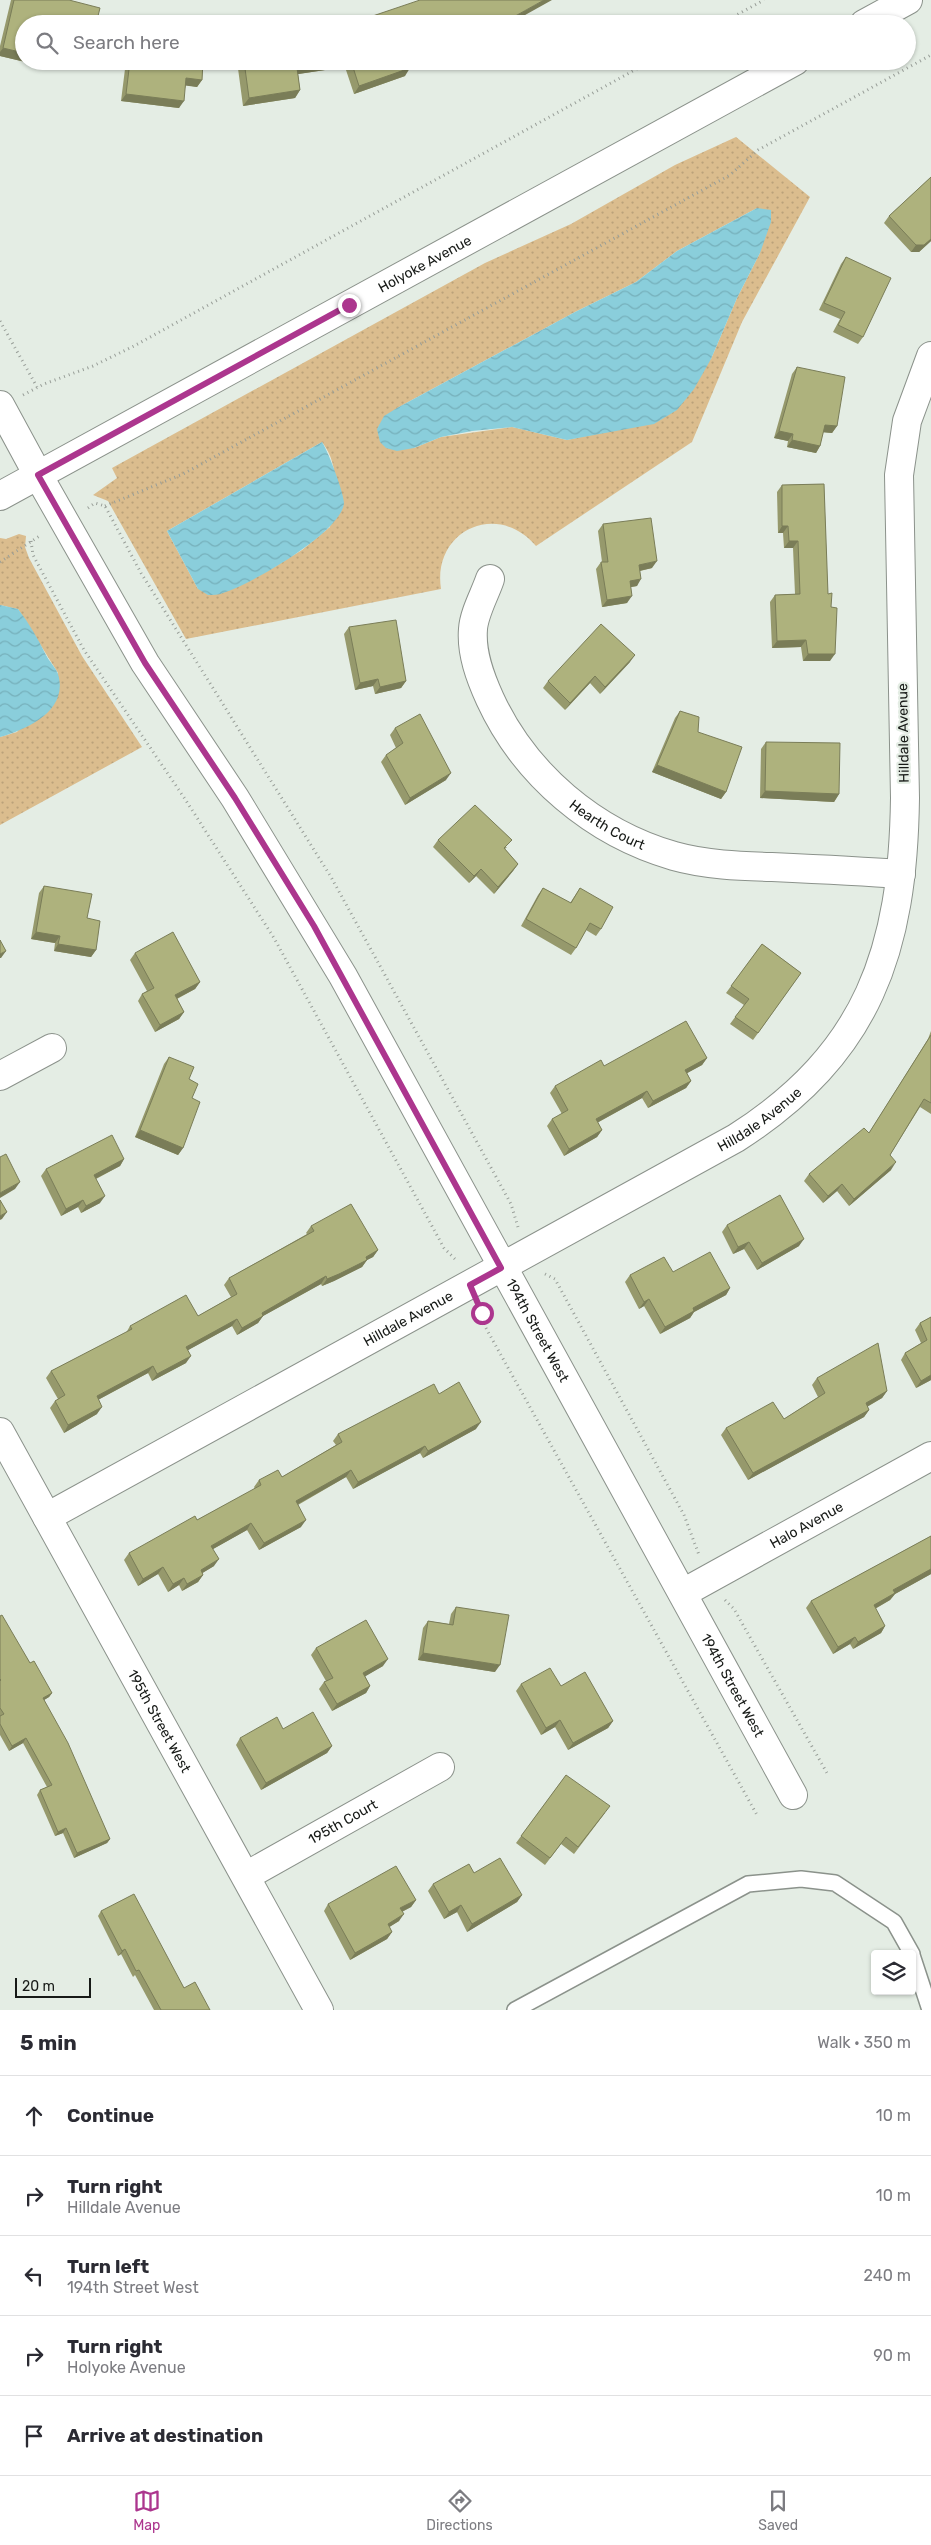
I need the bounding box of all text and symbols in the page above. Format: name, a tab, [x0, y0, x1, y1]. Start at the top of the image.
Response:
search box	[15, 15, 916, 70]
icon: search	[33, 29, 61, 57]
text: Search here	[73, 31, 180, 54]
street label: Holyoke Avenue	[375, 232, 475, 296]
route end	[338, 294, 361, 317]
street label: Hilldale Avenue	[894, 683, 913, 783]
street label: Hearth Court	[566, 796, 648, 854]
street label: Hilldale Avenue	[714, 1084, 805, 1156]
street label: 194th Street West	[502, 1276, 573, 1386]
street label: Hilldale Avenue	[360, 1287, 456, 1350]
route start	[471, 1302, 494, 1325]
street label: Halo Avenue	[767, 1498, 846, 1552]
street label: 194th Street West	[697, 1631, 768, 1741]
street label: 195th Street West	[124, 1667, 195, 1776]
street label: 195th Court	[305, 1796, 381, 1848]
map controls	[871, 1950, 916, 1995]
button: layers	[871, 1950, 916, 1995]
scale bar	[15, 1975, 91, 1998]
text: 20 m	[22, 1978, 55, 1995]
text: 5 min	[20, 2030, 77, 2055]
text: Walk · 350 m	[817, 2033, 911, 2052]
icon: ahead	[20, 2102, 48, 2130]
text: Continue	[67, 2104, 154, 2127]
text: 10 m	[876, 2106, 911, 2125]
text: Turn right	[67, 2175, 162, 2198]
icon: right	[20, 2182, 48, 2210]
text: 10 m	[876, 2186, 911, 2205]
text: Hilldale Avenue	[67, 2198, 181, 2217]
text: Turn left	[67, 2255, 149, 2278]
icon: left	[20, 2262, 48, 2290]
text: 240 m	[864, 2266, 911, 2285]
text: 194th Street West	[67, 2278, 199, 2297]
text: Turn right	[67, 2335, 162, 2358]
icon: right	[20, 2342, 48, 2370]
text: 90 m	[873, 2346, 911, 2365]
text: Holyoke Avenue	[67, 2358, 186, 2377]
icon: arrive	[20, 2422, 48, 2450]
text: Arrive at destination	[67, 2424, 263, 2447]
tab: Map	[133, 2487, 161, 2534]
tab: Directions	[426, 2487, 493, 2534]
tab: Saved	[758, 2487, 798, 2534]

